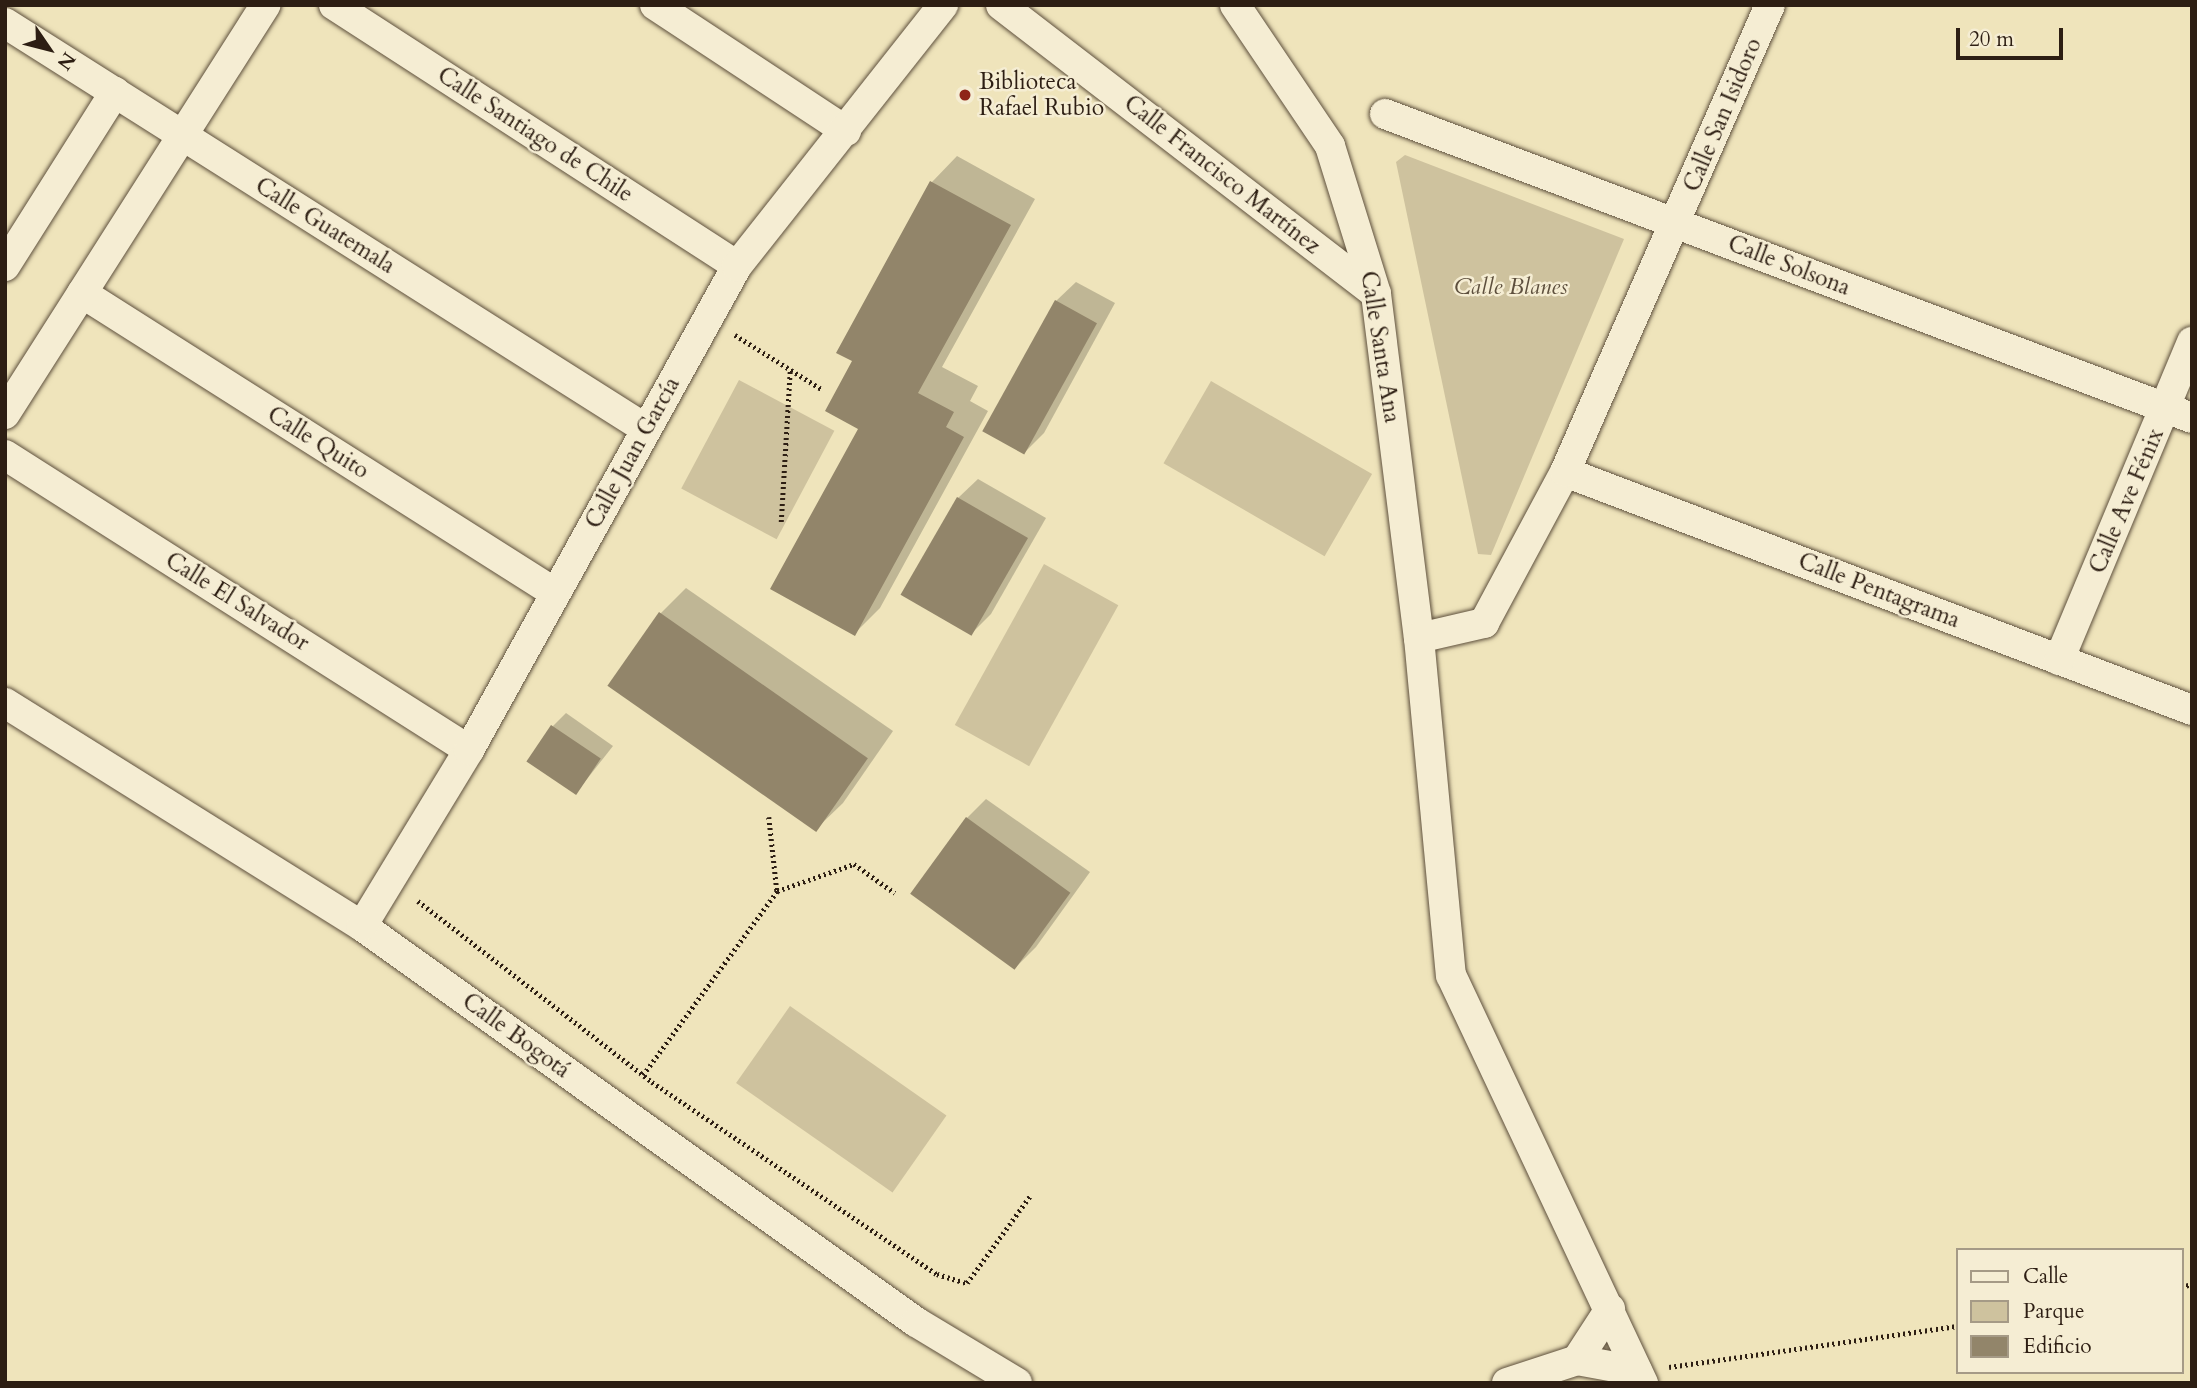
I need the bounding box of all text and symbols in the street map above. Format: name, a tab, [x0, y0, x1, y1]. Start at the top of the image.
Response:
north arrow	[14, 14, 84, 84]
scale bar	[1959, 14, 2066, 58]
text: 20 m	[1969, 25, 2014, 54]
street label: Calle San Isidoro	[1678, 34, 1768, 196]
text: N	[51, 47, 82, 75]
street label: Calle Santiago de Chile	[432, 62, 638, 208]
place label: Biblioteca Rafael Rubio	[979, 68, 1104, 122]
marker: Biblioteca Rafael Rubio	[957, 87, 973, 103]
street label: Calle Francisco Martínez	[1118, 90, 1326, 260]
street label: Calle Guatemala	[250, 172, 400, 280]
street label: Calle Solsona	[1724, 230, 1854, 302]
street label: Calle Santa Ana	[1354, 269, 1406, 425]
park label: Calle Blanes	[1454, 273, 1568, 301]
street label: Calle Juan García	[580, 372, 686, 534]
street label: Calle Quito	[262, 401, 374, 485]
street label: Calle Ave Fénix	[2084, 424, 2170, 578]
street label: Calle El Salvador	[160, 547, 314, 657]
street label: Calle Pentagrama	[1794, 548, 1964, 634]
street label: Calle Bogotá	[457, 988, 575, 1084]
legend	[1955, 1248, 2183, 1374]
text: Calle	[2023, 1262, 2068, 1291]
text: Parque	[2023, 1297, 2084, 1326]
text: Edificio	[2023, 1332, 2092, 1361]

